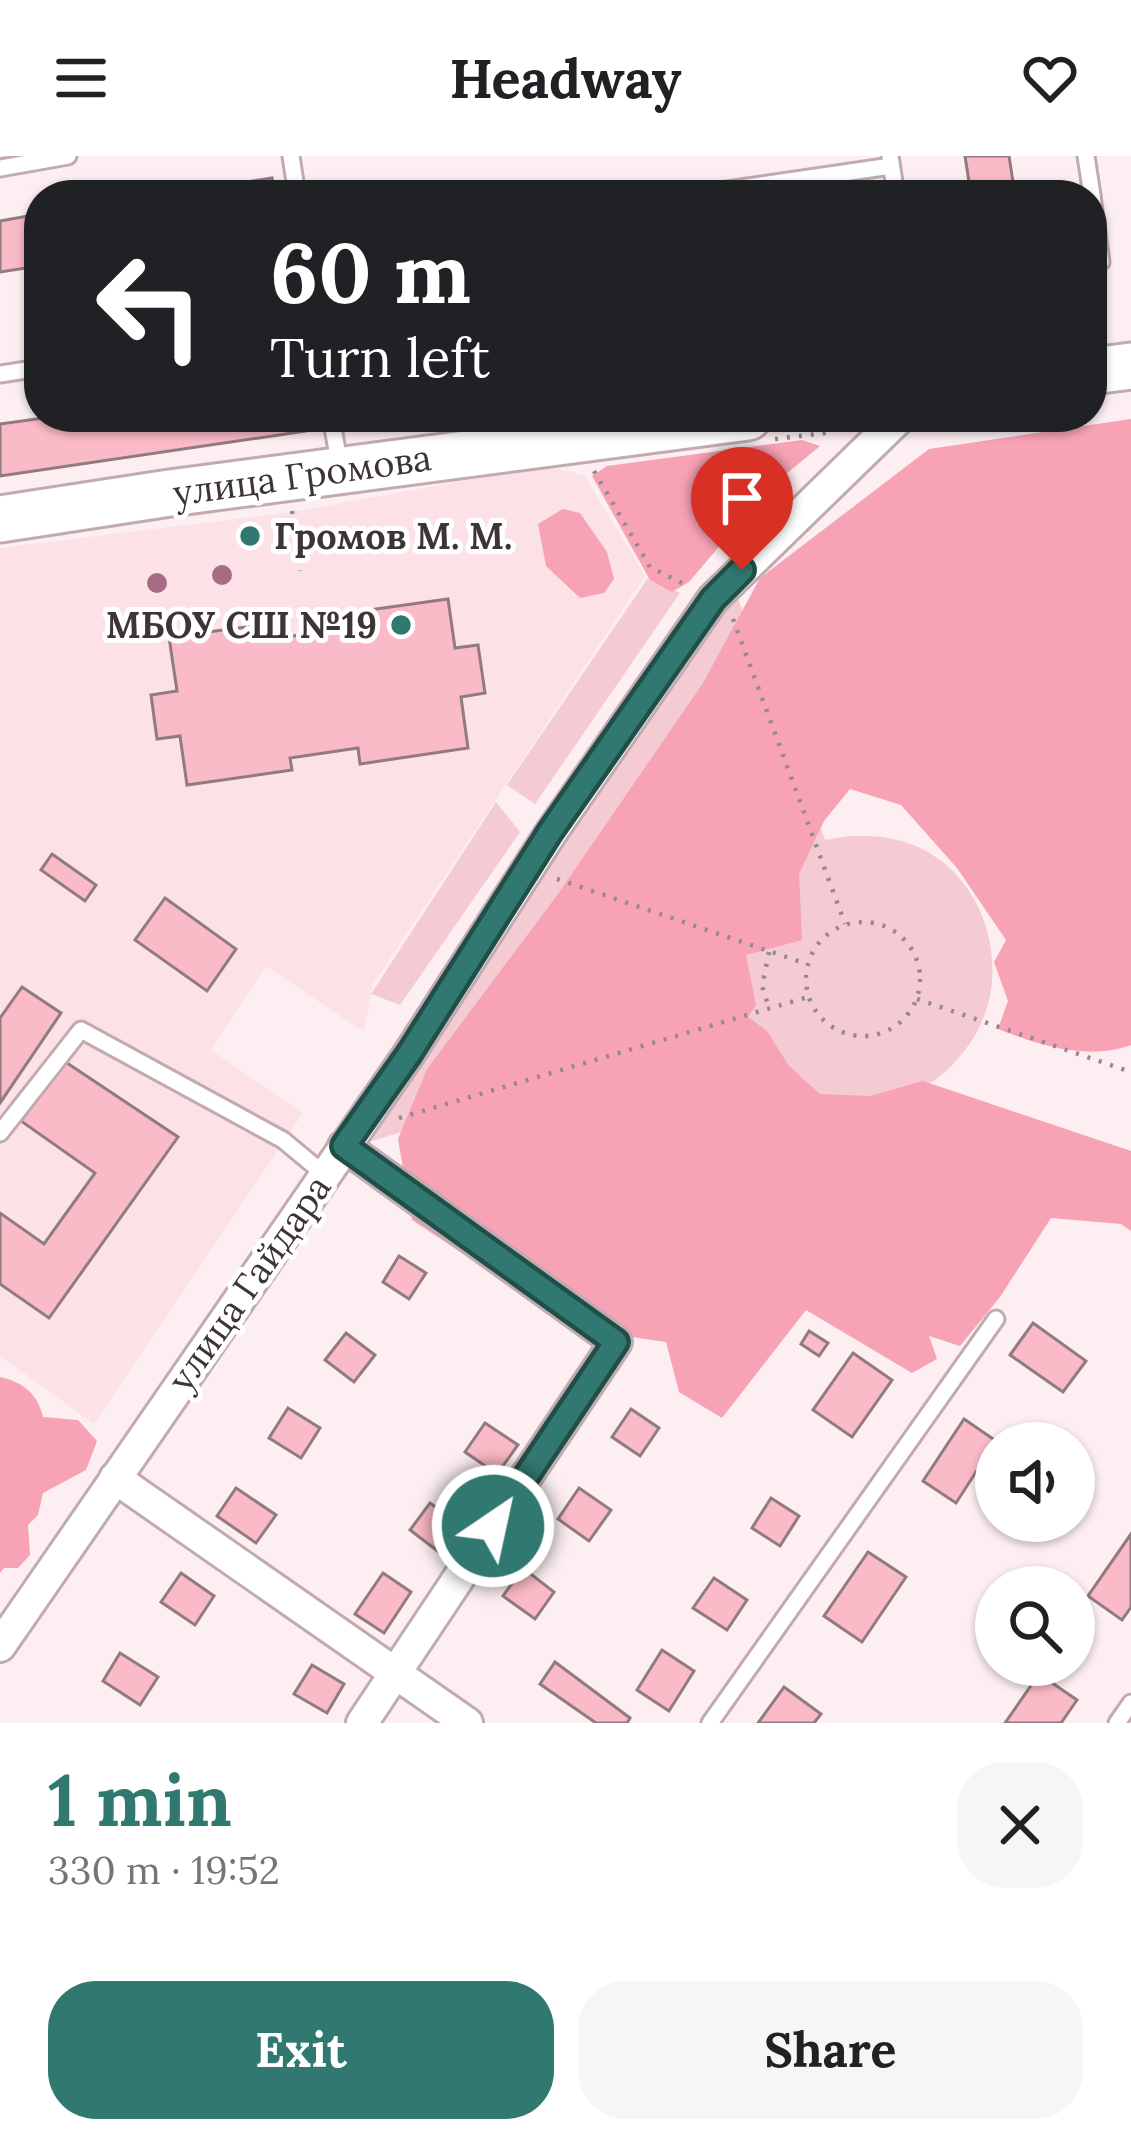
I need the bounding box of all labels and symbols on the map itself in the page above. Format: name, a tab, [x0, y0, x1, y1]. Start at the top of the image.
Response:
street label: улица Громова	[170, 434, 434, 516]
pin	[691, 447, 793, 570]
place label: Громов М. М.	[274, 513, 512, 559]
marker: Громов М. М.	[237, 523, 263, 549]
place label: МБОУ СШ №19	[106, 602, 377, 648]
marker: МБОУ СШ №19	[388, 612, 414, 638]
street label: улица Гайдара	[157, 1166, 341, 1400]
position arrow	[430, 1463, 556, 1589]

